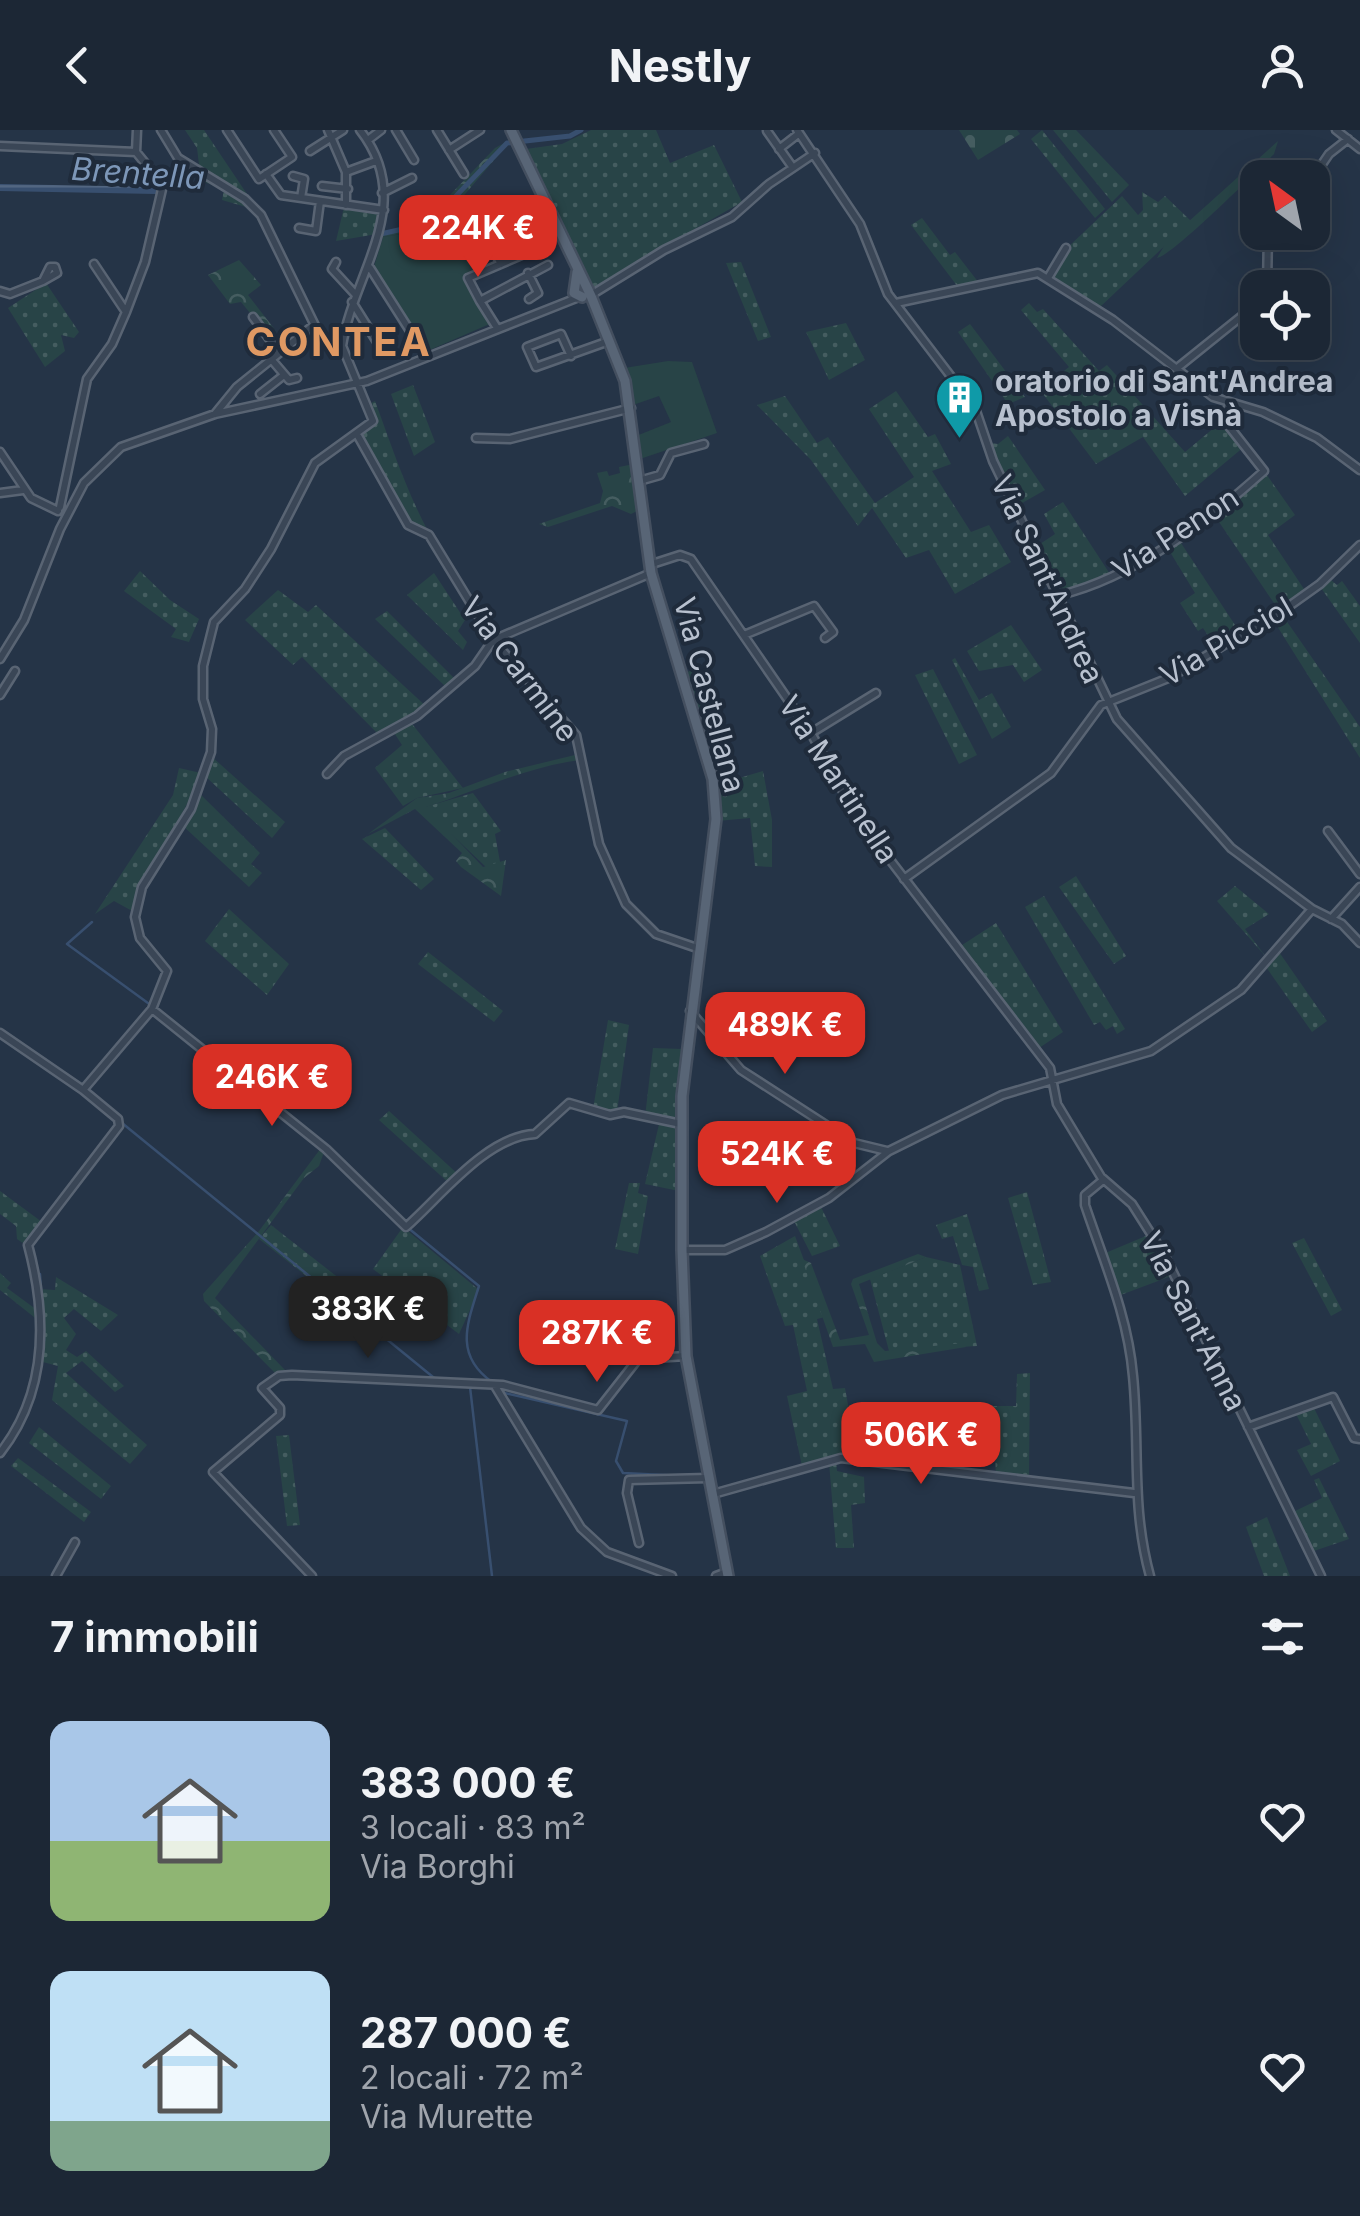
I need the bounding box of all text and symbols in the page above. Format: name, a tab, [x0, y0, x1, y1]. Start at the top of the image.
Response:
icon: back	[50, 38, 105, 93]
text: Nestly	[609, 38, 751, 93]
icon: person	[1255, 38, 1310, 93]
water label: Brentella	[70, 149, 206, 197]
north arrow	[1240, 160, 1330, 250]
map controls	[1240, 160, 1330, 360]
pin: 224K €	[397, 195, 559, 280]
text: 224K €	[421, 208, 535, 247]
button: locate	[1240, 270, 1330, 360]
district label: CONTEA	[246, 317, 432, 366]
place label: oratorio di Sant'Andrea Apostolo a Visnà	[995, 363, 1334, 433]
building icon: oratorio di Sant'Andrea Apostolo a Visnà	[934, 372, 986, 440]
street label: Via Sant'Andrea	[984, 469, 1112, 689]
street label: Via Penon	[1105, 479, 1245, 587]
street label: Via Carmine	[454, 589, 586, 749]
street label: Via Picciol	[1154, 589, 1298, 693]
street label: Via Castellana	[667, 593, 753, 797]
street label: Via Martinella	[771, 688, 907, 870]
pin: 489K €	[704, 992, 866, 1077]
text: 489K €	[727, 1005, 843, 1044]
pin: 246K €	[191, 1044, 353, 1129]
text: 246K €	[215, 1057, 329, 1096]
pin: 524K €	[696, 1121, 858, 1206]
text: 524K €	[720, 1134, 834, 1173]
street label: Via Sant'Anna	[1133, 1225, 1255, 1417]
pin: 383K €	[287, 1276, 449, 1361]
text: 383K €	[311, 1289, 425, 1328]
pin: 287K €	[516, 1300, 678, 1385]
text: 287K €	[541, 1313, 653, 1352]
pin: 506K €	[840, 1402, 1002, 1487]
text: 506K €	[863, 1415, 979, 1454]
icon: filters	[1255, 1609, 1310, 1664]
text: 7 immobili	[50, 1611, 259, 1662]
text: 383 000 €	[360, 1757, 575, 1808]
icon: home	[130, 1761, 250, 1881]
icon: heart	[1255, 1794, 1310, 1849]
text: 3 locali · 83 m²	[360, 1808, 586, 1847]
text: Via Borghi	[360, 1847, 515, 1886]
text: 287 000 €	[360, 2007, 572, 2058]
icon: home	[130, 2011, 250, 2131]
icon: heart	[1255, 2044, 1310, 2099]
text: 2 locali · 72 m²	[360, 2058, 584, 2097]
text: Via Murette	[360, 2097, 533, 2136]

